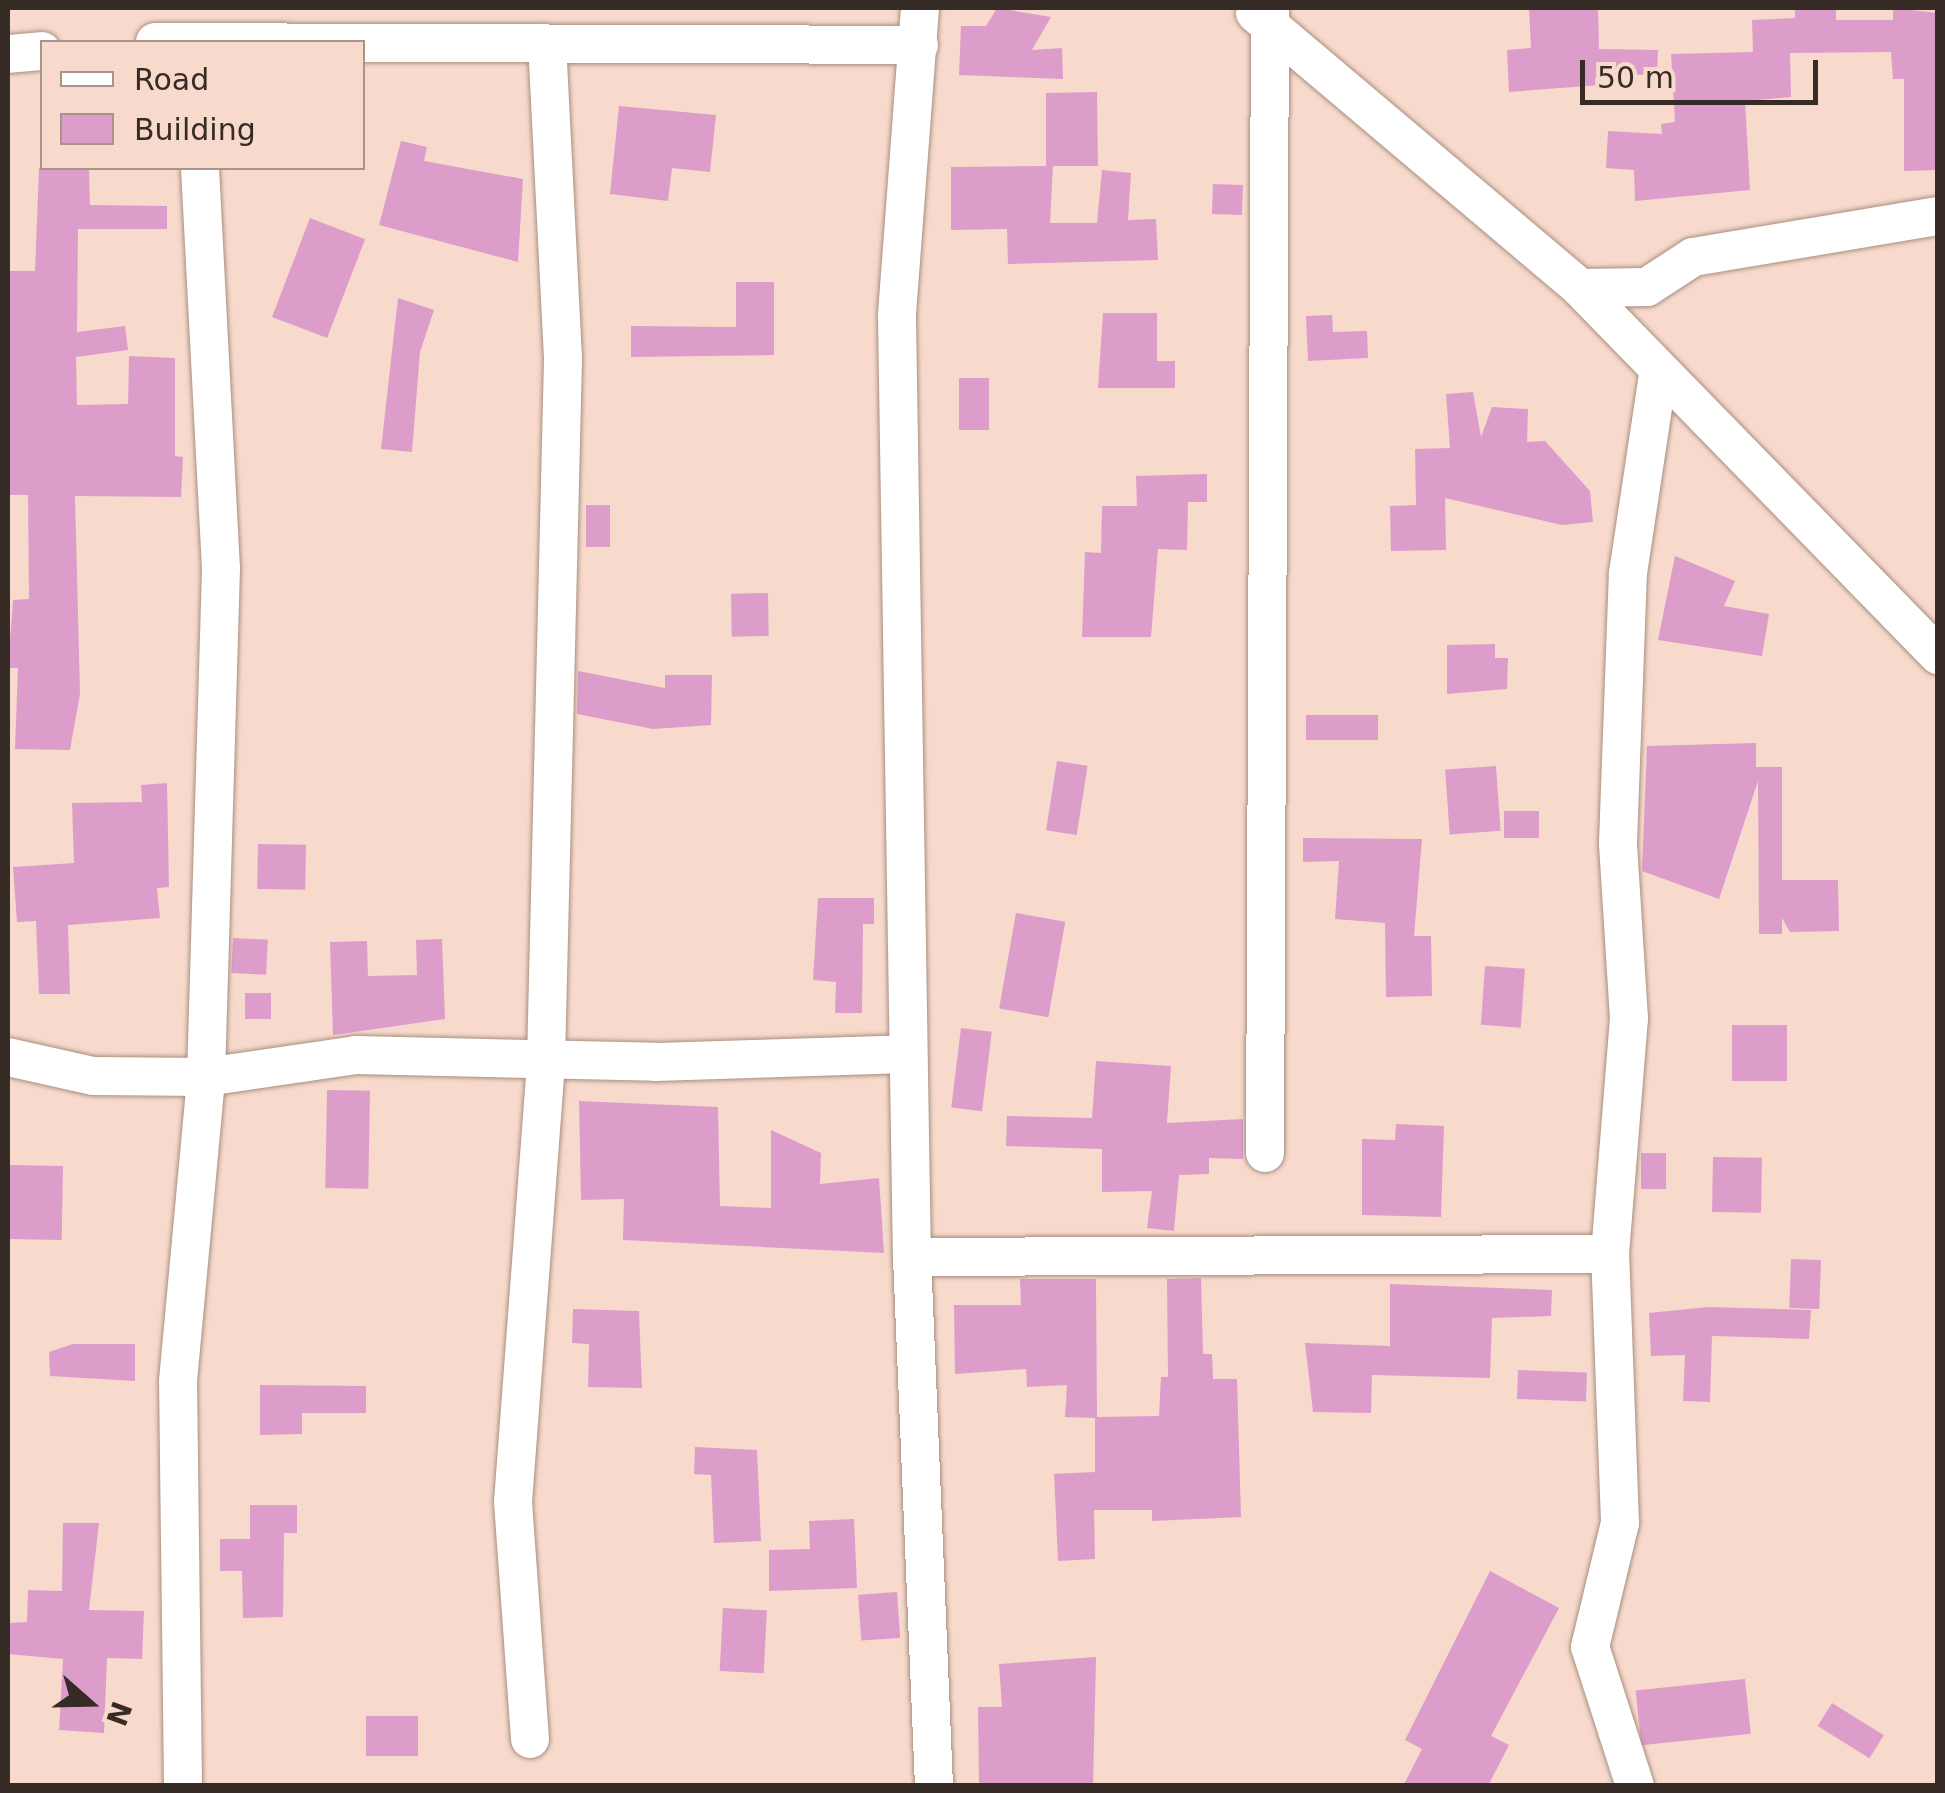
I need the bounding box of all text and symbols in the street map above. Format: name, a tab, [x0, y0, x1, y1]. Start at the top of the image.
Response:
legend	[40, 40, 365, 170]
scale bar	[1585, 40, 1822, 102]
text: 50 m	[1597, 60, 1674, 95]
text: Road	[134, 62, 209, 97]
text: Building	[134, 112, 256, 147]
north arrow	[40, 1653, 140, 1753]
text: N	[99, 1697, 138, 1730]

